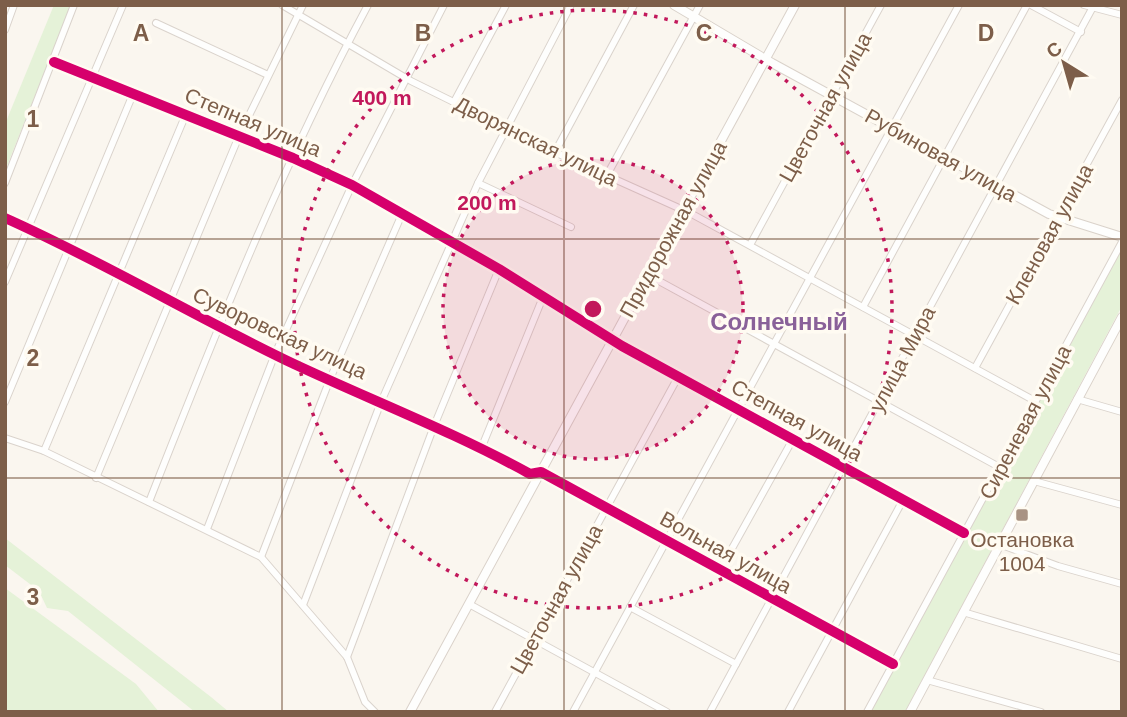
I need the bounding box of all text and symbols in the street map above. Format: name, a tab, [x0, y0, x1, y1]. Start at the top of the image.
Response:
text: A	[133, 20, 149, 46]
text: B	[415, 20, 431, 46]
text: C	[696, 20, 712, 46]
text: D	[978, 20, 994, 46]
street label: Цветочная улица	[774, 28, 876, 186]
north arrow	[1029, 28, 1099, 98]
text: С	[1042, 37, 1066, 62]
street label: Степная улица	[181, 83, 325, 161]
text: 400 m	[352, 86, 412, 109]
street label: Дворянская улица	[451, 92, 621, 190]
street label: Рубиновая улица	[861, 104, 1021, 206]
text: 1	[27, 106, 40, 132]
street label: Придорожная улица	[615, 137, 731, 321]
street label: Кленовая улица	[1001, 159, 1097, 308]
text: 200 m	[457, 191, 517, 214]
street label: Суворовская улица	[189, 283, 371, 384]
centre of rings	[581, 297, 605, 321]
street label: улица Мира	[865, 302, 940, 416]
district label: Солнечный	[710, 308, 848, 335]
street label: Сиреневая улица	[975, 341, 1075, 503]
text: 2	[27, 345, 39, 371]
street label: Степная улица	[728, 375, 867, 466]
street label: Вольная улица	[656, 506, 796, 598]
marker: Остановка 1004	[1014, 507, 1030, 523]
street label: Цветочная улица	[505, 520, 607, 678]
place label: Остановка 1004	[970, 528, 1074, 575]
text: 3	[27, 584, 39, 610]

